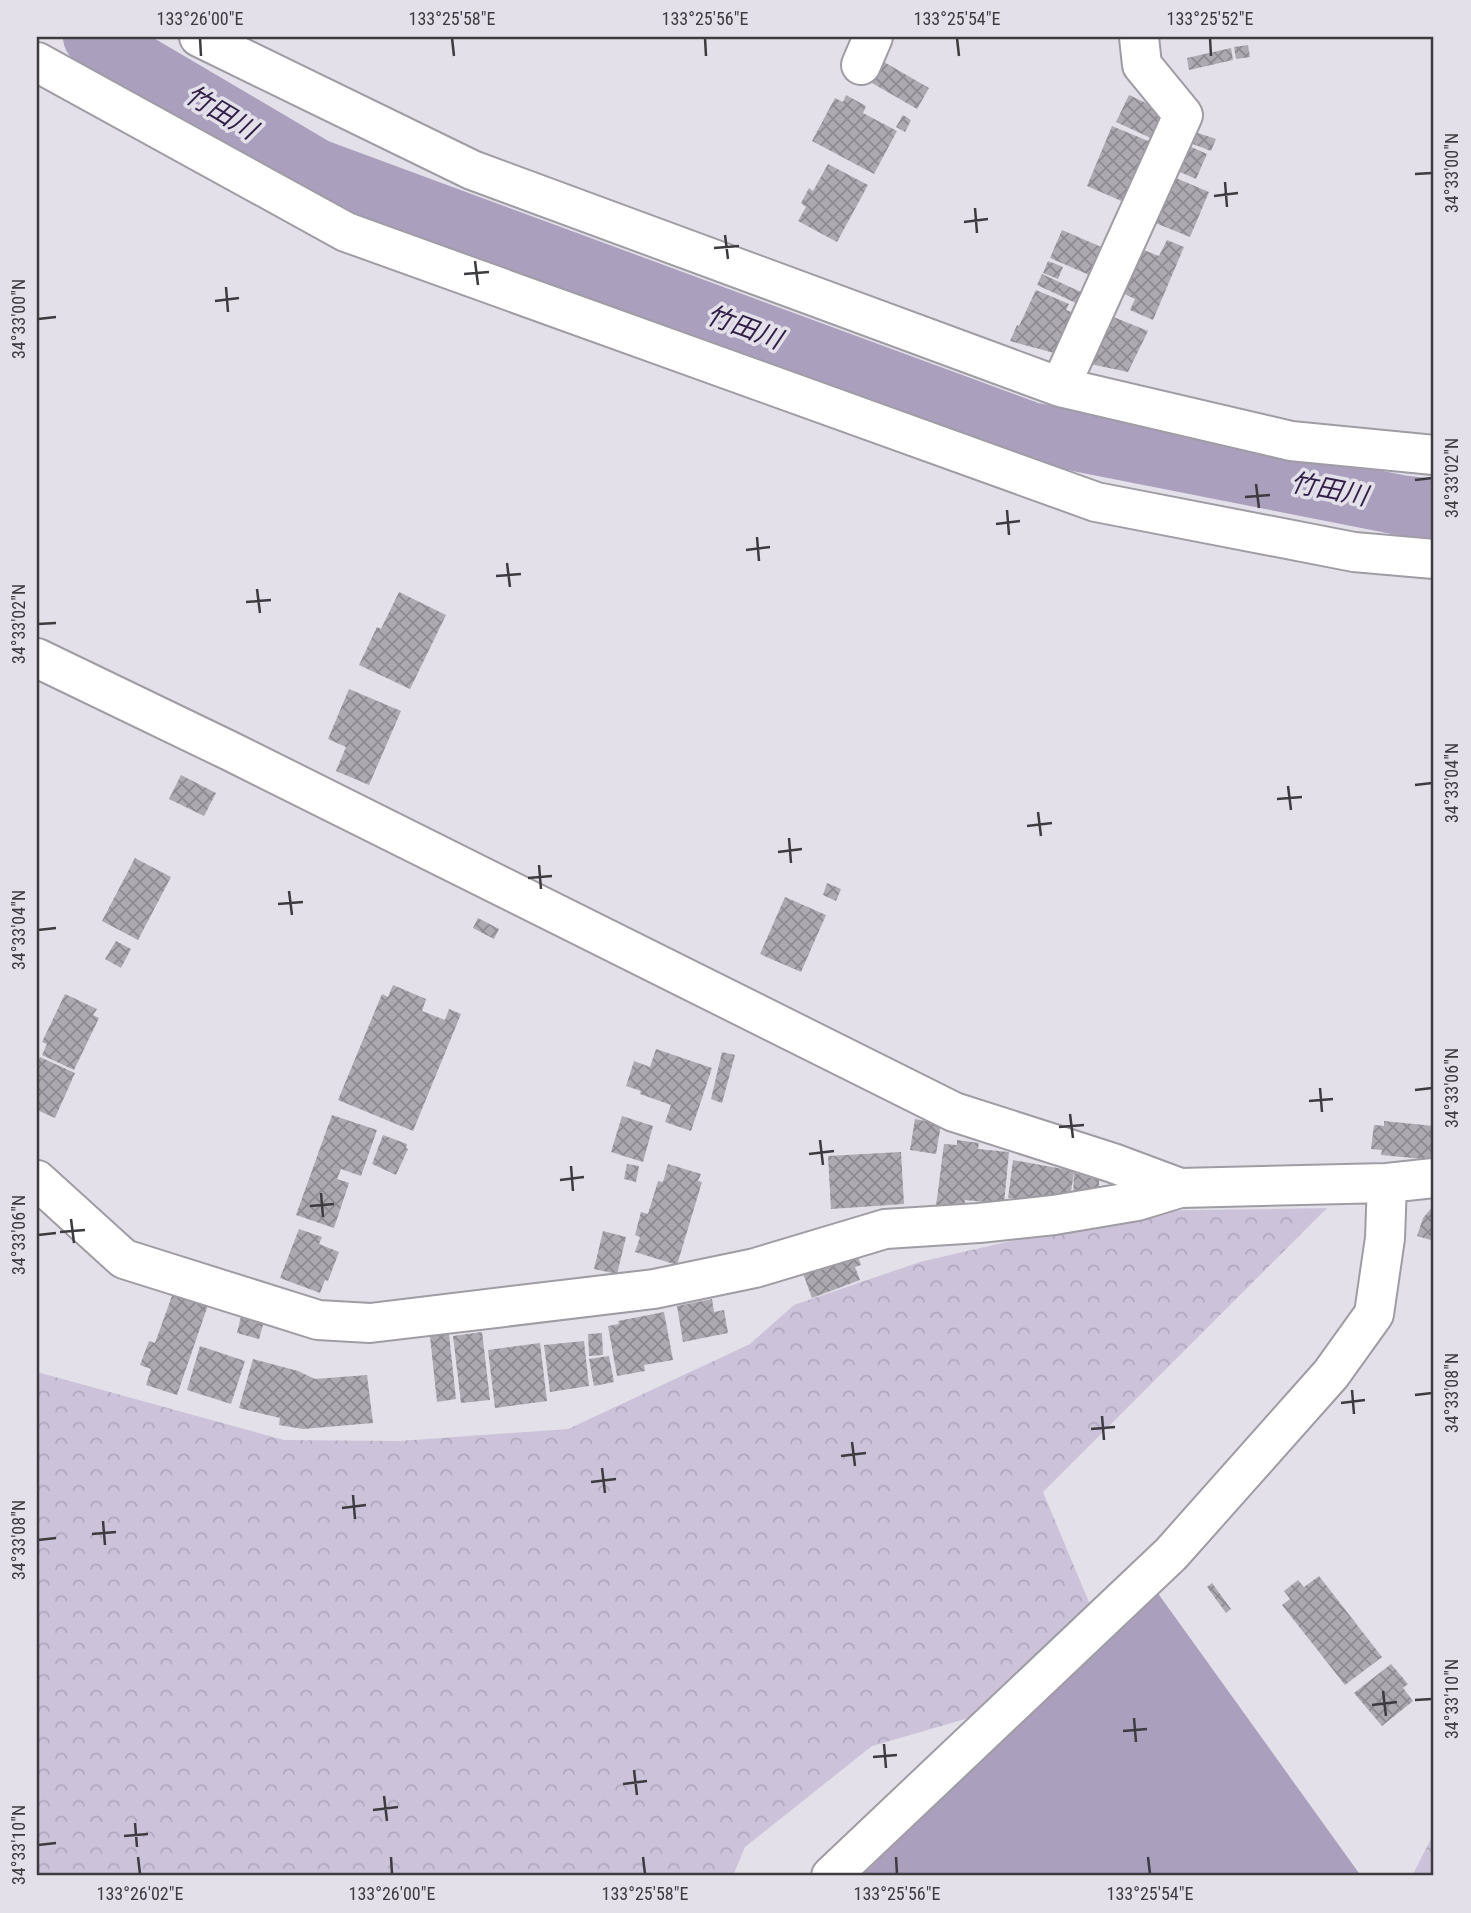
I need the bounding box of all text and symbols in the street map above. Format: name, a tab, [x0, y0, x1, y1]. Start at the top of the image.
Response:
text: 133°26'00"E	[157, 8, 243, 29]
text: 133°25'58"E	[409, 8, 495, 29]
text: 133°25'56"E	[662, 8, 748, 29]
text: 133°25'54"E	[914, 8, 1000, 29]
text: 133°25'52"E	[1167, 8, 1253, 29]
water label: 竹田川	[180, 79, 265, 146]
text: 34°33'00"N	[1441, 133, 1462, 213]
text: 34°33'00"N	[8, 279, 29, 359]
water label: 竹田川	[702, 300, 789, 355]
text: 34°33'02"N	[1441, 438, 1462, 518]
water label: 竹田川	[1288, 467, 1373, 512]
text: 34°33'02"N	[8, 584, 29, 664]
text: 34°33'04"N	[1441, 743, 1462, 823]
text: 34°33'04"N	[8, 890, 29, 970]
text: 34°33'06"N	[1441, 1048, 1462, 1128]
text: 34°33'06"N	[8, 1195, 29, 1275]
text: 34°33'08"N	[1441, 1353, 1462, 1433]
text: 34°33'08"N	[8, 1500, 29, 1580]
text: 34°33'10"N	[1441, 1659, 1462, 1739]
text: 34°33'10"N	[8, 1805, 29, 1885]
text: 133°26'02"E	[97, 1883, 183, 1904]
text: 133°26'00"E	[349, 1883, 435, 1904]
text: 133°25'58"E	[602, 1883, 688, 1904]
text: 133°25'56"E	[854, 1883, 940, 1904]
text: 133°25'54"E	[1107, 1883, 1193, 1904]

